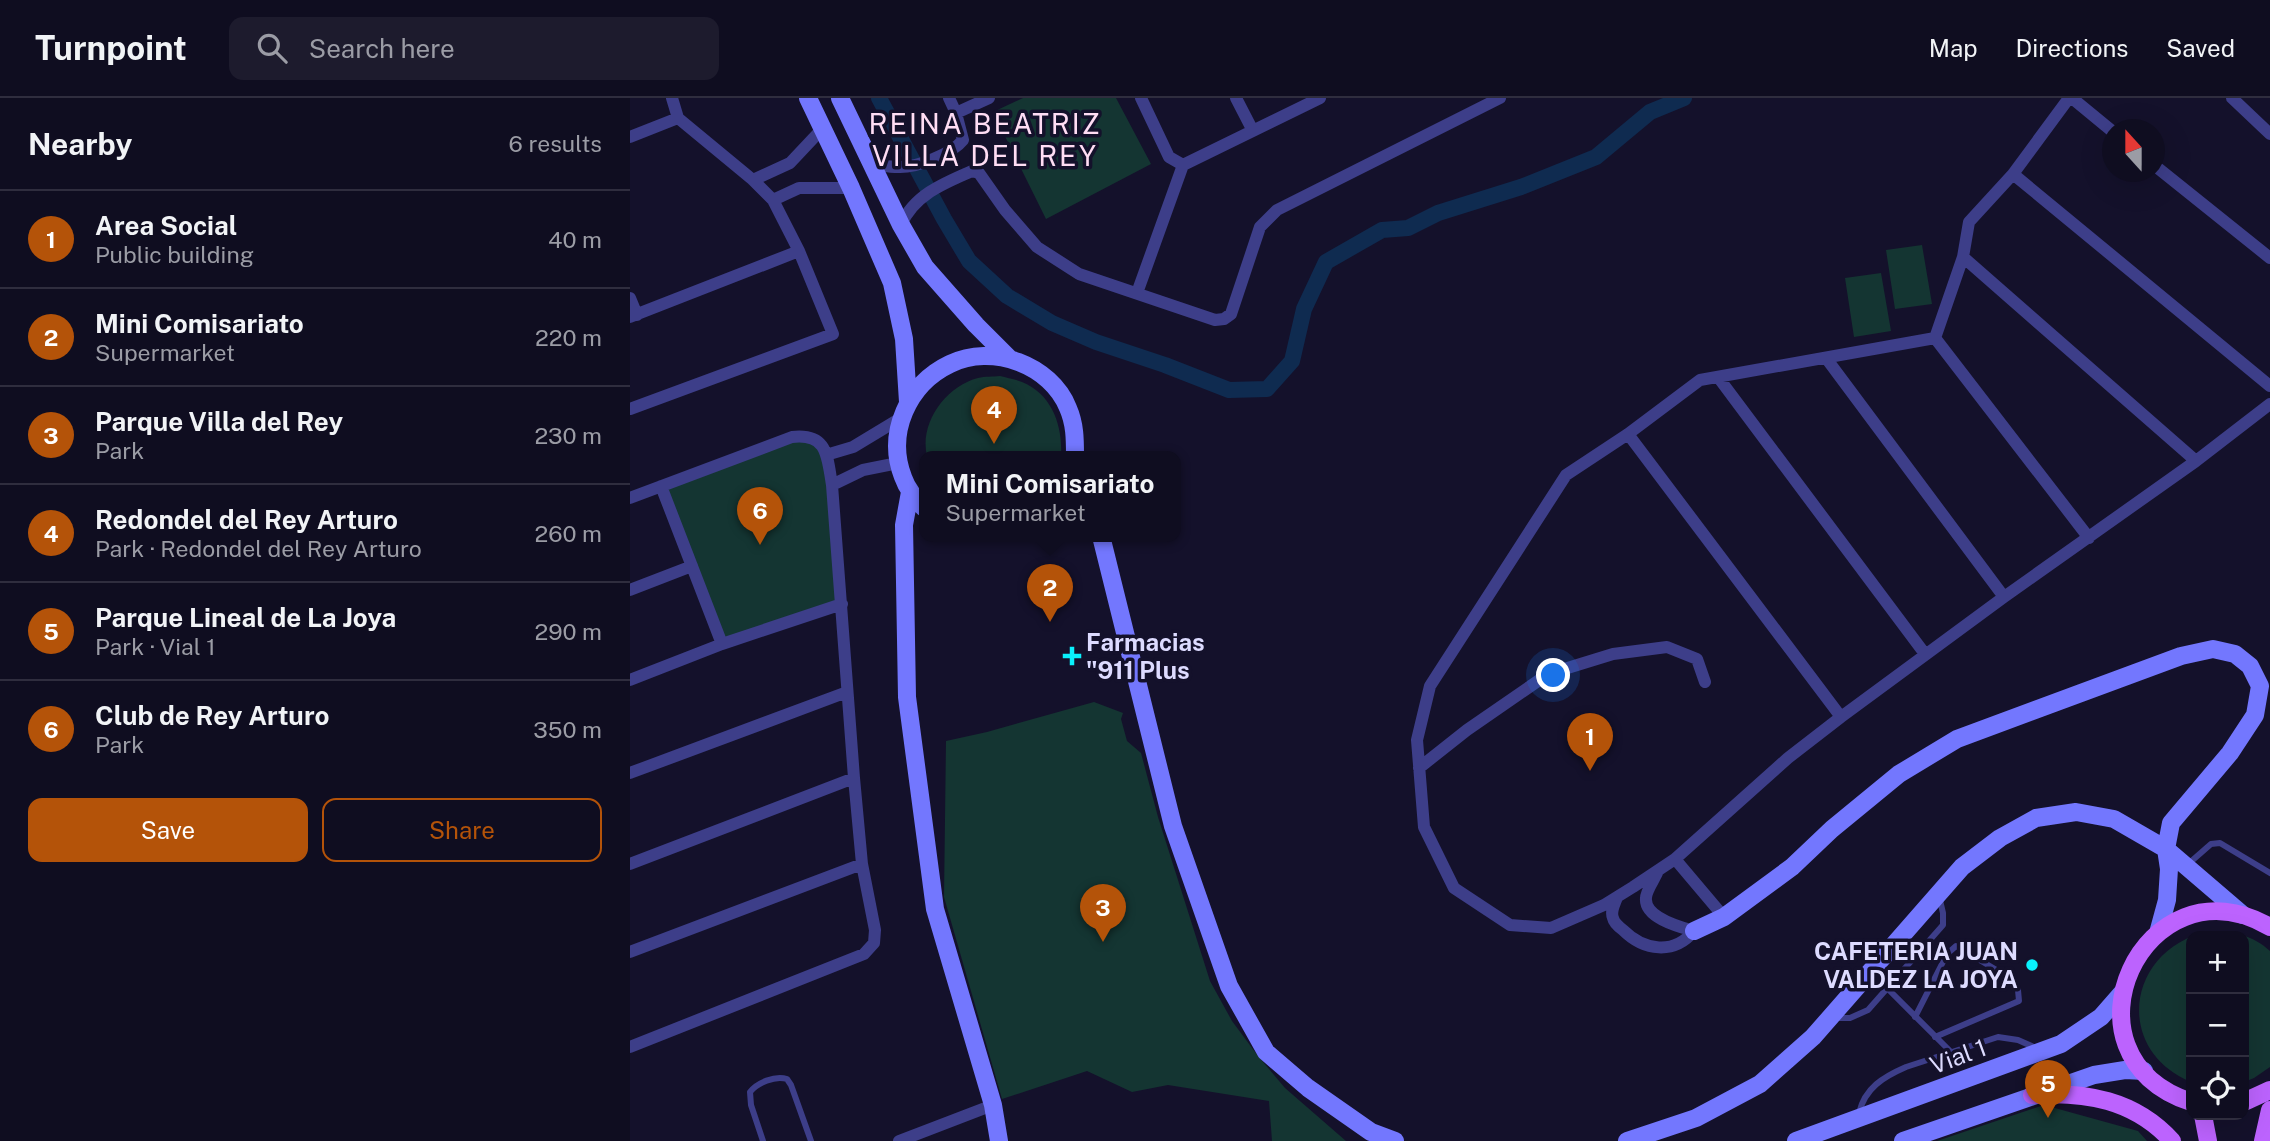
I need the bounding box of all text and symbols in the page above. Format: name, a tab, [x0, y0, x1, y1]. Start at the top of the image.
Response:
search box	[229, 17, 719, 80]
text: Turnpoint	[35, 29, 187, 67]
icon: search	[253, 29, 291, 67]
text: Search here	[309, 33, 455, 64]
text: Map	[1929, 34, 1978, 62]
text: Directions	[2016, 34, 2128, 62]
text: Saved	[2166, 34, 2235, 62]
district label: REINA BEATRIZ VILLA DEL REY	[868, 107, 1102, 172]
north arrow	[2102, 119, 2165, 182]
text: Nearby	[28, 126, 132, 162]
text: 6 results	[509, 130, 602, 157]
text: Area Social	[95, 210, 237, 241]
text: 1	[46, 226, 56, 253]
text: 40 m	[548, 226, 602, 253]
text: Public building	[95, 241, 254, 268]
text: Mini Comisariato	[95, 308, 304, 339]
text: 2	[44, 324, 58, 351]
text: 220 m	[535, 324, 602, 351]
text: Supermarket	[95, 339, 235, 366]
pin: 4	[971, 386, 1017, 444]
text: Parque Villa del Rey	[95, 406, 343, 437]
text: 3	[43, 422, 59, 449]
text: 230 m	[534, 422, 602, 449]
text: Park	[95, 437, 144, 464]
popup	[919, 451, 1181, 542]
text: Mini Comisariato	[946, 468, 1154, 499]
pin: 6	[737, 487, 783, 545]
text: Supermarket	[946, 499, 1086, 526]
text: Redondel del Rey Arturo	[95, 504, 398, 535]
text: 4	[43, 520, 59, 547]
text: 260 m	[535, 520, 602, 547]
text: Park · Redondel del Rey Arturo	[95, 535, 422, 562]
pin: 2	[1027, 564, 1073, 622]
text: Parque Lineal de La Joya	[95, 602, 396, 633]
text: 5	[43, 618, 59, 645]
text: 290 m	[535, 618, 602, 645]
place label: Farmacias "911 Plus	[1086, 628, 1205, 684]
text: Park · Vial 1	[95, 633, 216, 660]
marker: Farmacias "911 Plus	[1064, 648, 1080, 664]
your location	[1536, 658, 1570, 692]
text: Club de Rey Arturo	[95, 700, 330, 731]
pin: 1	[1567, 713, 1613, 771]
text: 6	[43, 716, 59, 743]
text: 350 m	[533, 716, 602, 743]
text: Park	[95, 731, 144, 758]
button: Save	[28, 798, 308, 862]
button: Share	[322, 798, 602, 862]
pin: 3	[1080, 884, 1126, 942]
map controls	[2186, 931, 2249, 1120]
button: +	[2186, 931, 2249, 994]
place label: CAFETERIA JUAN VALDEZ LA JOYA	[1814, 937, 2018, 993]
marker: CAFETERIA JUAN VALDEZ LA JOYA	[2024, 957, 2040, 973]
button: −	[2186, 994, 2249, 1057]
street label: Vial 1	[1926, 1033, 1990, 1079]
button: locate	[2186, 1057, 2249, 1120]
pin: 5	[2025, 1060, 2071, 1118]

